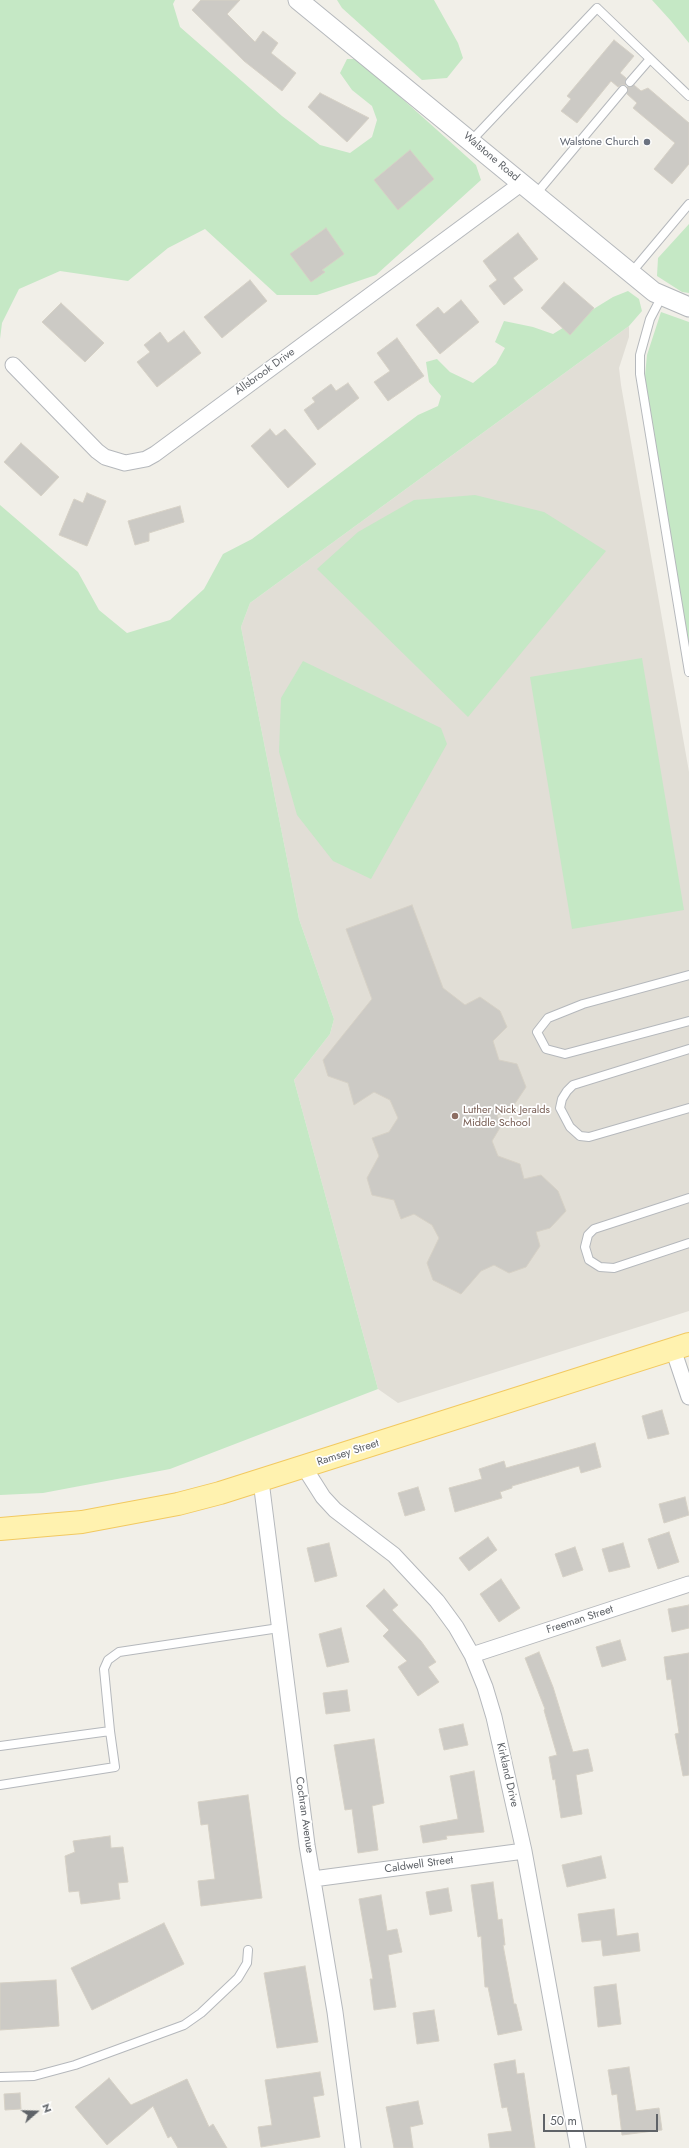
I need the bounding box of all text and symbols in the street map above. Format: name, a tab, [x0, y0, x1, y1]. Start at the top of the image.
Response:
street label: Walstone Road	[460, 130, 522, 184]
place label: Walstone Church	[560, 135, 639, 149]
marker: Walstone Church	[642, 137, 652, 147]
street label: Allsbrook Drive	[232, 346, 298, 398]
place label: Luther Nick Jeralds Middle School	[463, 1103, 550, 1129]
marker: Luther Nick Jeralds Middle School	[450, 1111, 460, 1121]
street label: Ramsey Street	[315, 1437, 381, 1469]
street label: Freeman Street	[545, 1603, 615, 1637]
street label: Kirkland Drive	[493, 1742, 521, 1808]
street label: Cochran Avenue	[292, 1776, 316, 1854]
street label: Caldwell Street	[384, 1854, 454, 1876]
north arrow	[16, 2092, 56, 2132]
text: N	[38, 2101, 56, 2115]
scale bar	[545, 2106, 660, 2132]
text: 50 m	[550, 2112, 577, 2130]

